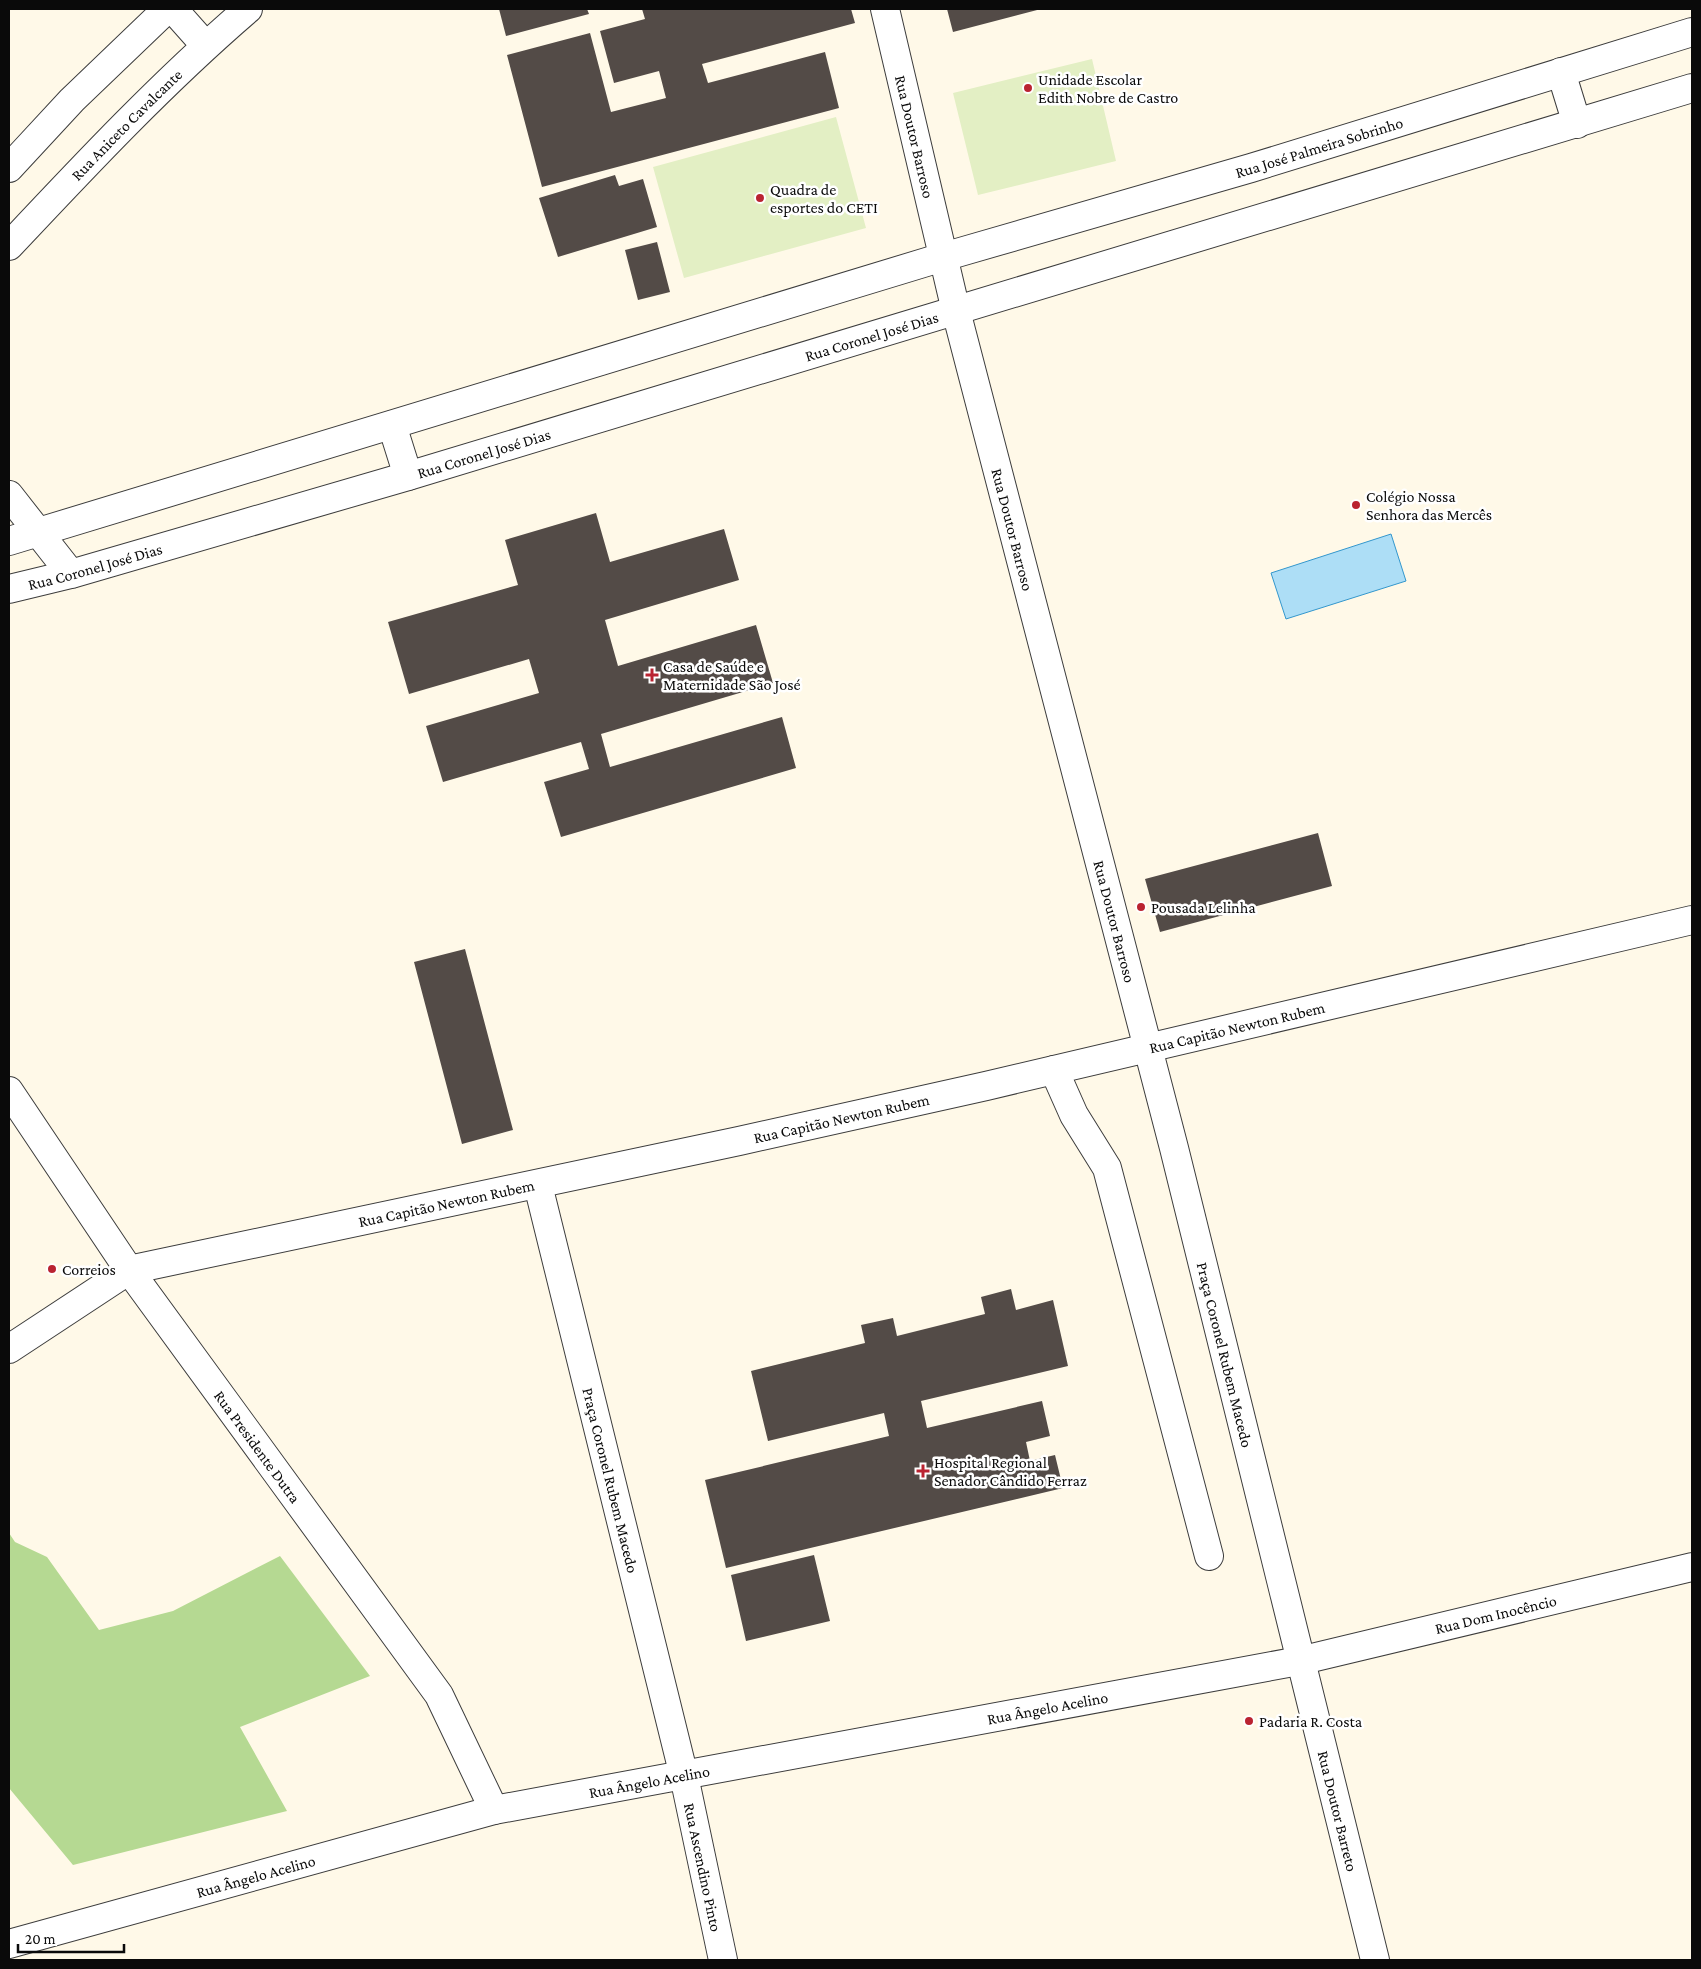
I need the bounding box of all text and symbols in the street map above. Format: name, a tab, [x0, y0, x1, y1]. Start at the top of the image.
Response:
street label: Rua Aniceto Cavalcante	[68, 66, 185, 184]
place label: Unidade Escolar Edith Nobre de Castro	[1038, 71, 1178, 106]
street label: Rua Doutor Barroso	[892, 73, 937, 200]
marker: Unidade Escolar Edith Nobre de Castro	[1022, 82, 1034, 94]
street label: Rua José Palmeira Sobrinho	[1233, 114, 1405, 181]
place label: Quadra de esportes do CETI	[770, 181, 878, 217]
marker: Quadra de esportes do CETI	[754, 192, 766, 204]
street label: Rua Coronel José Dias	[803, 308, 940, 365]
street label: Rua Coronel José Dias	[415, 425, 553, 482]
street label: Rua Doutor Barroso	[988, 467, 1037, 593]
place label: Colégio Nossa Senhora das Mercês	[1366, 488, 1492, 523]
marker: Colégio Nossa Senhora das Mercês	[1350, 499, 1362, 511]
street label: Rua Coronel José Dias	[26, 540, 164, 593]
place label: Casa de Saúde e Maternidade São José	[663, 658, 800, 694]
marker: Casa de Saúde e Maternidade São José	[645, 668, 659, 682]
street label: Rua Doutor Barroso	[1090, 859, 1139, 985]
place label: Pousada Lelinha	[1151, 899, 1256, 916]
marker: Pousada Lelinha	[1135, 901, 1147, 913]
street label: Rua Capitão Newton Rubem	[1148, 999, 1327, 1056]
street label: Rua Capitão Newton Rubem	[752, 1091, 931, 1147]
street label: Rua Capitão Newton Rubem	[357, 1176, 536, 1230]
street label: Praça Coronel Rubem Macedo	[1194, 1260, 1256, 1449]
place label: Correios	[62, 1261, 116, 1278]
marker: Correios	[46, 1263, 58, 1275]
street label: Praça Coronel Rubem Macedo	[579, 1386, 641, 1575]
street label: Rua Presidente Dutra	[211, 1387, 304, 1507]
place label: Hospital Regional Senador Cândido Ferraz	[934, 1454, 1087, 1489]
marker: Hospital Regional Senador Cândido Ferraz	[916, 1464, 930, 1478]
street label: Rua Dom Inocêncio	[1433, 1592, 1558, 1637]
street label: Rua Ângelo Acelino	[986, 1689, 1109, 1728]
place label: Padaria R. Costa	[1259, 1713, 1363, 1730]
marker: Padaria R. Costa	[1243, 1715, 1255, 1727]
street label: Rua Doutor Barreto	[1314, 1749, 1361, 1873]
street label: Rua Ângelo Acelino	[587, 1762, 711, 1801]
street label: Rua Ascendino Pinto	[681, 1801, 725, 1933]
street label: Rua Ângelo Acelino	[194, 1852, 317, 1901]
scale bar	[18, 1922, 124, 1954]
text: 20 m	[25, 1931, 56, 1947]

